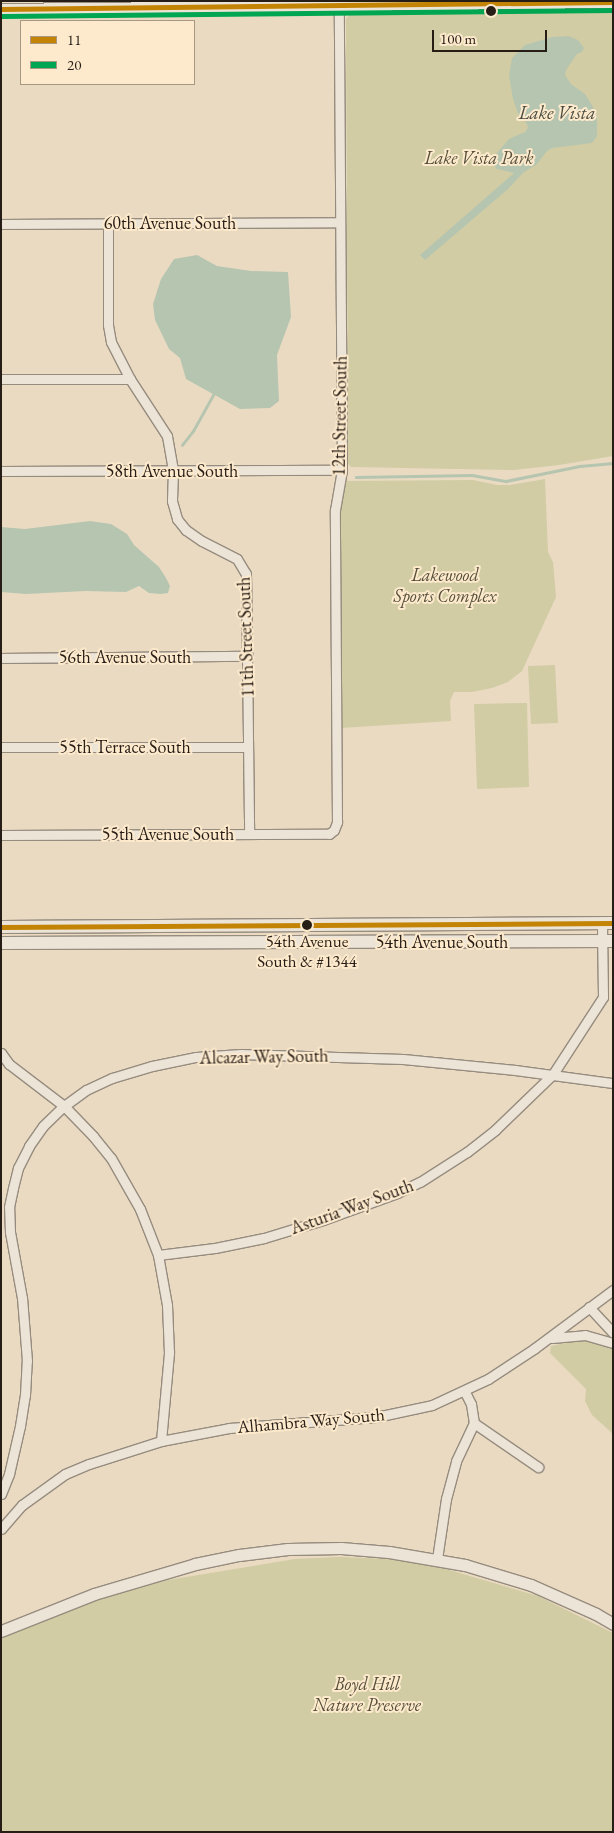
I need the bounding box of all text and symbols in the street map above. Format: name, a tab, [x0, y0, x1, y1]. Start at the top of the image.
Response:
unlabelled marker	[486, 6, 496, 16]
legend	[20, 20, 195, 85]
scale bar	[434, 20, 549, 52]
text: 100 m	[440, 29, 476, 48]
text: 11	[67, 30, 81, 49]
text: 20	[67, 55, 81, 74]
water label: Lake Vista	[518, 102, 596, 124]
park label: Lake Vista Park	[424, 147, 534, 169]
street label: 60th Avenue South	[104, 212, 236, 234]
street label: 12th Street South	[328, 356, 352, 476]
street label: 58th Avenue South	[106, 460, 238, 482]
park label: Lakewood Sports Complex	[394, 565, 496, 608]
street label: 11th Street South	[233, 576, 259, 698]
street label: 56th Avenue South	[59, 646, 191, 668]
street label: 55th Terrace South	[59, 736, 191, 758]
street label: 55th Avenue South	[102, 823, 234, 845]
marker: 54th Avenue South & #1344	[302, 920, 312, 930]
street label: 54th Avenue South	[376, 931, 508, 953]
place label: 54th Avenue South & #1344	[257, 932, 357, 972]
street label: Alcazar Way South	[199, 1045, 329, 1069]
street label: Asturia Way South	[287, 1175, 417, 1239]
street label: Alhambra Way South	[236, 1404, 386, 1438]
park label: Boyd Hill Nature Preserve	[313, 1674, 421, 1716]

